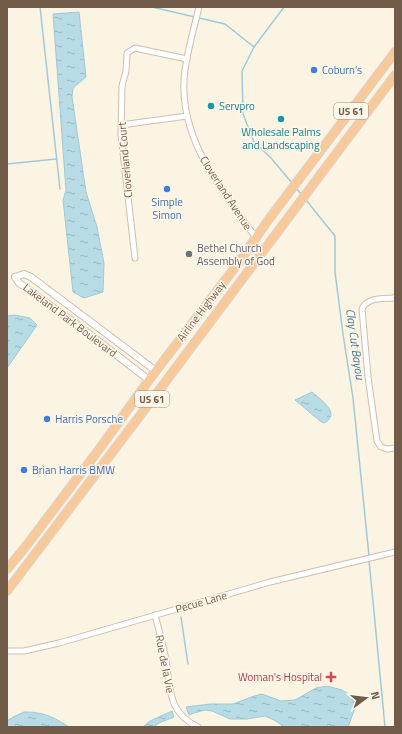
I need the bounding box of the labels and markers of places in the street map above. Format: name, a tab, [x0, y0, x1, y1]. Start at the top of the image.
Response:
place label: Coburn's	[322, 62, 362, 78]
marker: Coburn's	[309, 65, 319, 75]
place label: Servpro	[219, 98, 255, 114]
marker: Servpro	[206, 101, 216, 111]
marker: Wholesale Palms and Landscaping	[276, 114, 286, 124]
place label: Wholesale Palms and Landscaping	[241, 124, 321, 153]
marker: Simple Simon	[162, 184, 172, 194]
place label: Simple Simon	[151, 194, 183, 223]
place label: Bethel Church Assembly of God	[197, 240, 275, 269]
marker: Bethel Church Assembly of God	[184, 249, 194, 259]
place label: Harris Porsche	[55, 411, 123, 427]
marker: Harris Porsche	[42, 414, 52, 424]
place label: Brian Harris BMW	[32, 462, 115, 478]
marker: Brian Harris BMW	[19, 465, 29, 475]
place label: Woman's Hospital	[238, 669, 322, 685]
marker: Woman's Hospital	[325, 671, 337, 683]

